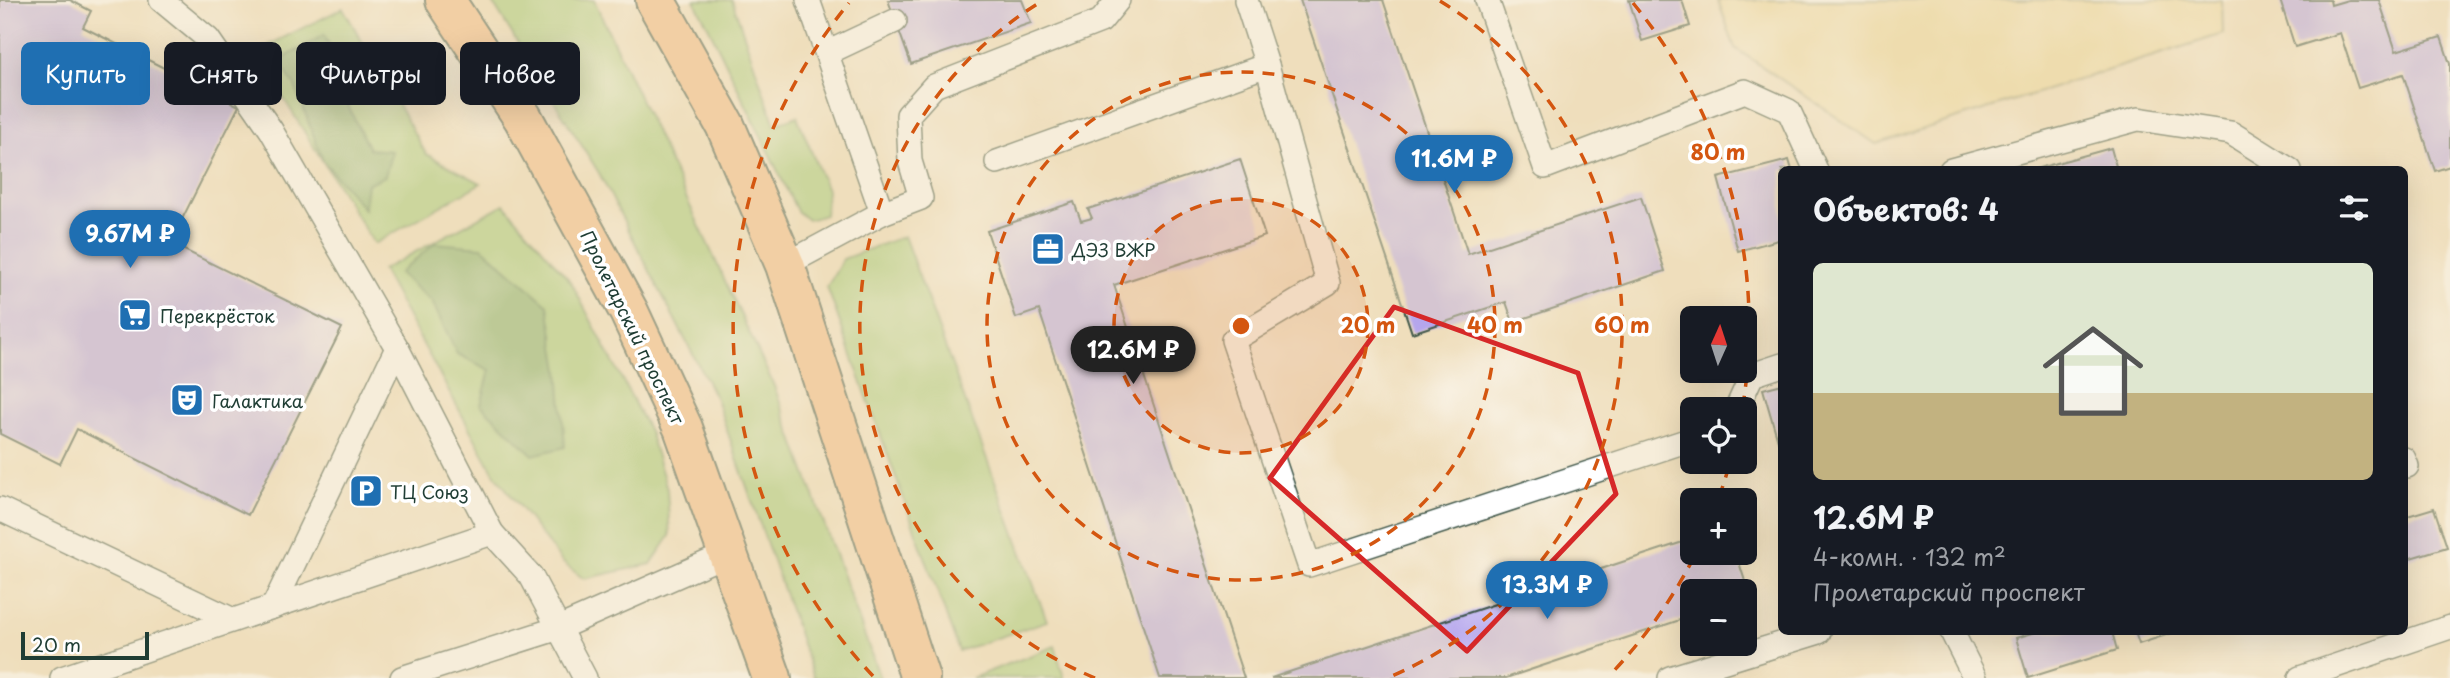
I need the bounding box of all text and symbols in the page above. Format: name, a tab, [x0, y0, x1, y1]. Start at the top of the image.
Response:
chip: Купить	[21, 42, 150, 105]
chip: Снять	[164, 42, 282, 105]
chip: Фильтры	[296, 42, 446, 105]
chip: Новое	[460, 42, 580, 105]
text: 80 m	[1691, 135, 1745, 167]
pin: 11.6M ₽	[1389, 136, 1519, 195]
text: 11.6M ₽	[1411, 140, 1497, 175]
text: Объектов: 4	[1813, 186, 1999, 231]
icon: filters	[2335, 189, 2373, 227]
pin: 9.67M ₽	[65, 210, 195, 270]
text: 9.67M ₽	[85, 215, 175, 250]
street label: Пролетарский проспект	[574, 226, 692, 429]
office icon: ДЭЗ ВЖР	[1029, 230, 1067, 268]
place label: ДЭЗ ВЖР	[1071, 236, 1155, 263]
supermarket icon: Перекрёсток	[116, 296, 154, 334]
place label: Перекрёсток	[160, 302, 275, 329]
north arrow	[1680, 306, 1757, 383]
map controls	[1680, 306, 1757, 656]
text: 20 m	[1341, 308, 1395, 340]
text: 40 m	[1467, 308, 1523, 340]
text: 60 m	[1594, 308, 1650, 340]
icon: home	[2030, 308, 2156, 434]
centre of rings	[1229, 314, 1253, 338]
pin: 12.6M ₽	[1068, 326, 1198, 386]
text: 12.6M ₽	[1087, 331, 1179, 366]
theatre icon: Галактика	[168, 381, 206, 419]
place label: Галактика	[212, 387, 304, 414]
button: locate	[1680, 397, 1757, 474]
parking icon: ТЦ Союз	[347, 472, 385, 510]
place label: ТЦ Союз	[390, 478, 469, 505]
button: +	[1680, 488, 1757, 565]
text: 12.6M ₽	[1813, 494, 1934, 539]
text: 4-комн. · 132 m²	[1813, 539, 2006, 574]
pin: 13.3M ₽	[1482, 562, 1612, 621]
text: 13.3M ₽	[1502, 566, 1592, 601]
text: Пролетарский проспект	[1813, 574, 2085, 609]
button: −	[1680, 579, 1757, 656]
scale bar	[21, 629, 149, 661]
text: 20 m	[32, 630, 81, 658]

